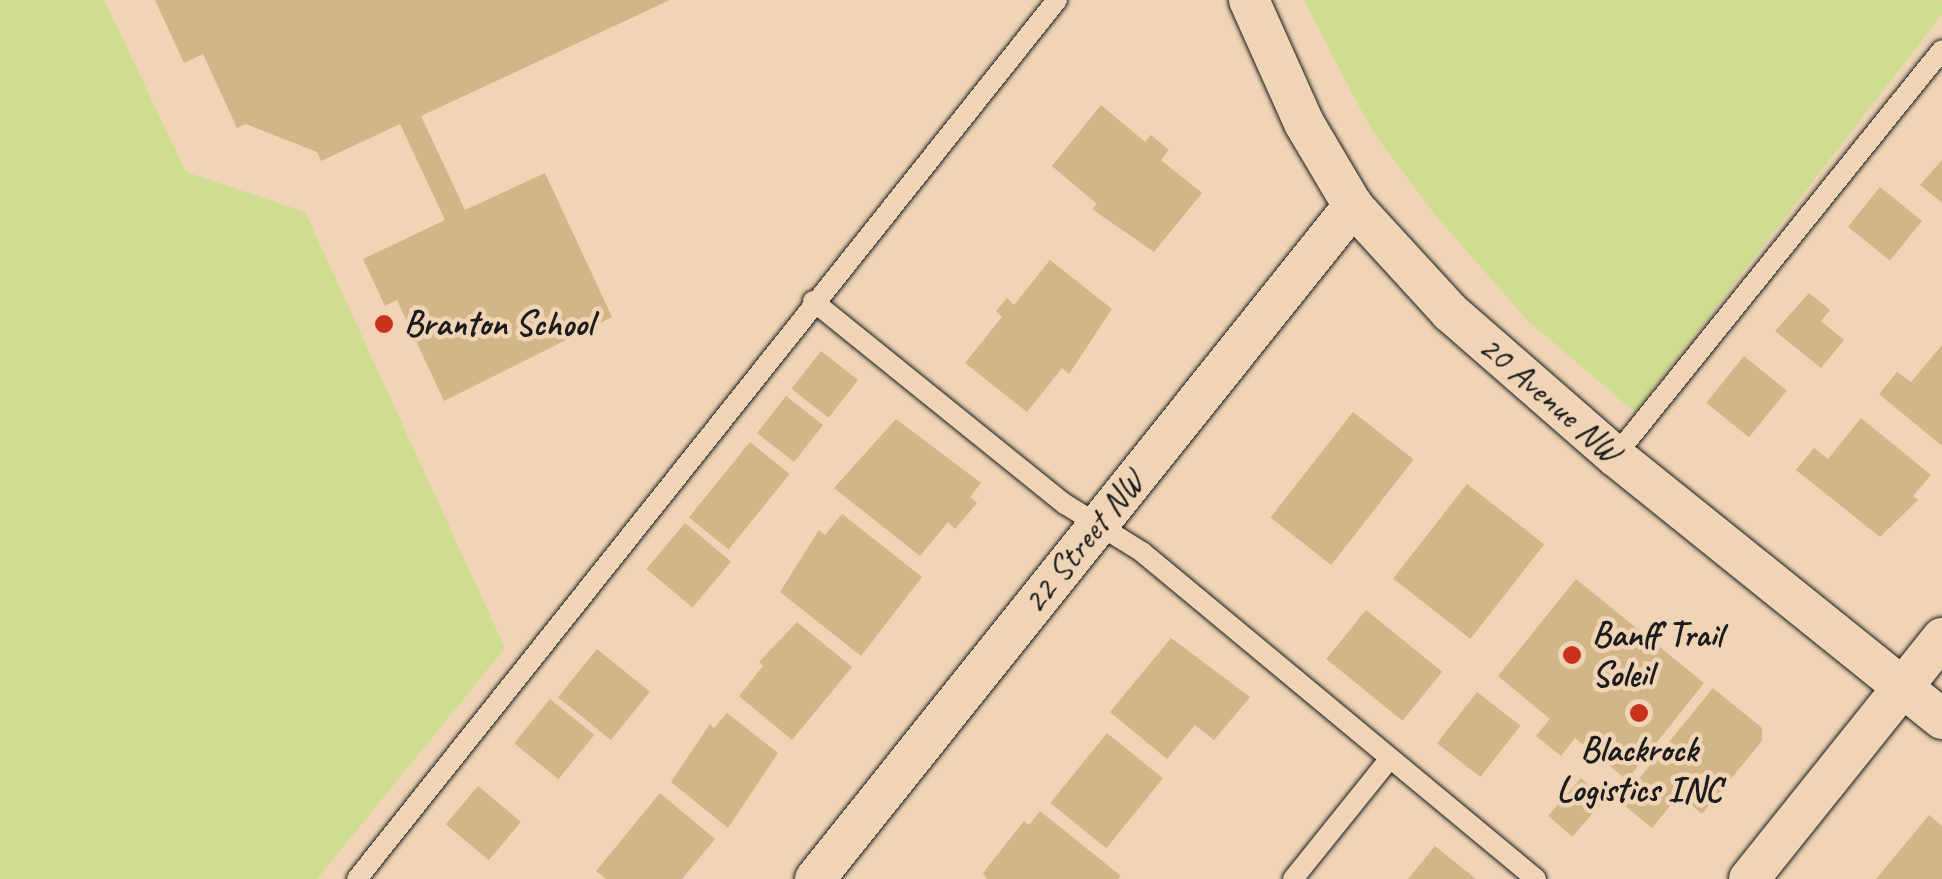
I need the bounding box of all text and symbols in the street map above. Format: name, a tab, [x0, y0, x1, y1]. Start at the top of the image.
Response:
place label: Branton School	[404, 303, 592, 345]
marker: Branton School	[373, 313, 395, 335]
street label: 20 Avenue NW	[1470, 326, 1630, 472]
street label: 22 Street NW	[1013, 462, 1153, 622]
place label: Banff Trail Soleil	[1592, 614, 1722, 696]
marker: Banff Trail Soleil	[1561, 644, 1583, 666]
marker: Blackrock Logistics INC	[1628, 702, 1650, 724]
place label: Blackrock Logistics INC	[1556, 729, 1722, 811]

